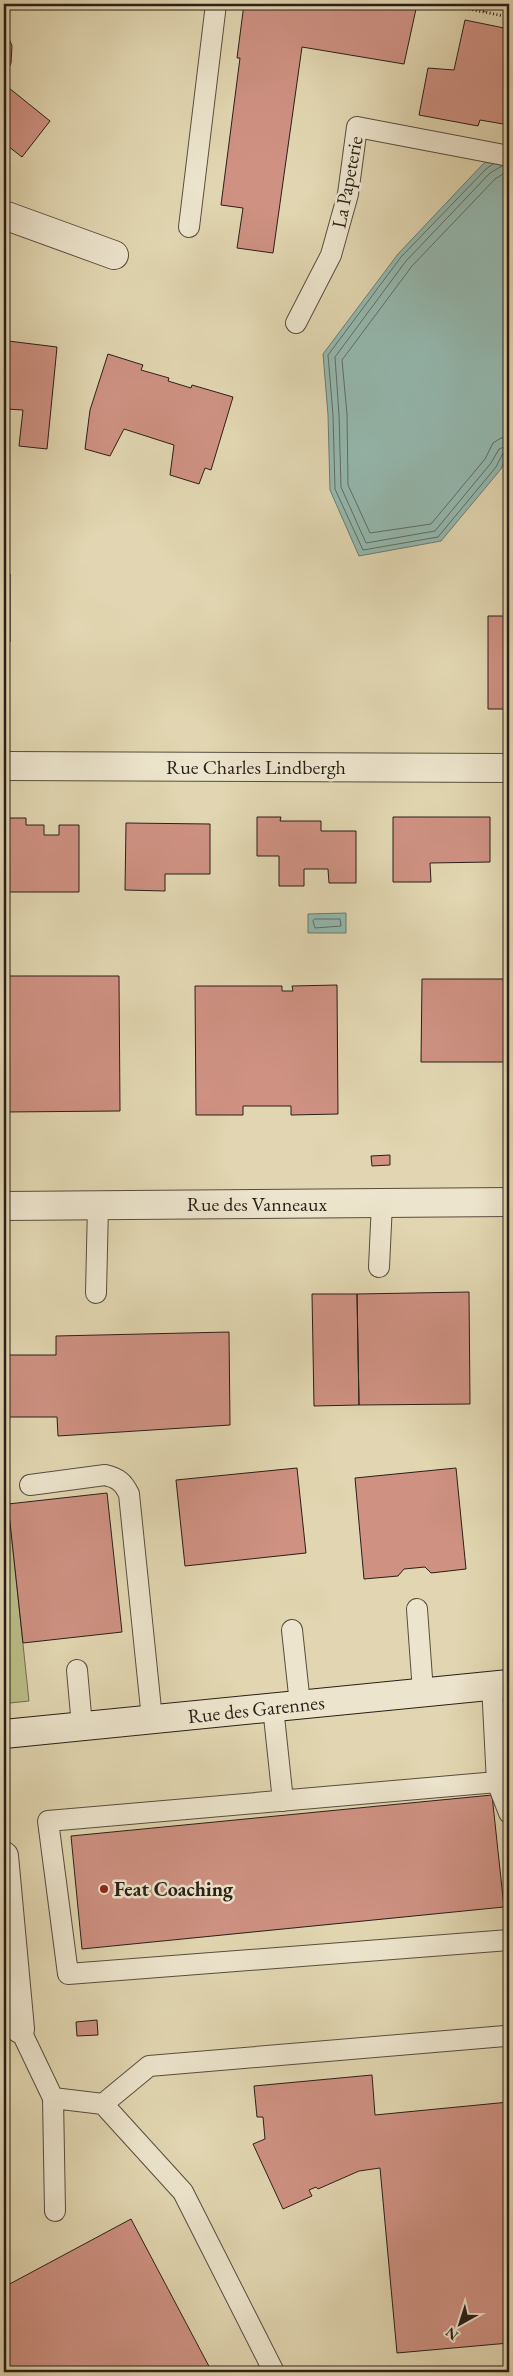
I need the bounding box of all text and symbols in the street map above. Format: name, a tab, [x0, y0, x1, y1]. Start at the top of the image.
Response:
street label: La Papeterie	[325, 134, 369, 230]
street label: Rue Charles Lindbergh	[166, 754, 346, 780]
street label: Rue des Vanneaux	[187, 1191, 328, 1217]
street label: Rue des Garennes	[186, 1689, 326, 1729]
place label: Feat Coaching	[114, 1876, 234, 1902]
marker: Feat Coaching	[98, 1883, 110, 1895]
north arrow	[436, 2298, 486, 2348]
text: N	[441, 2323, 462, 2345]

